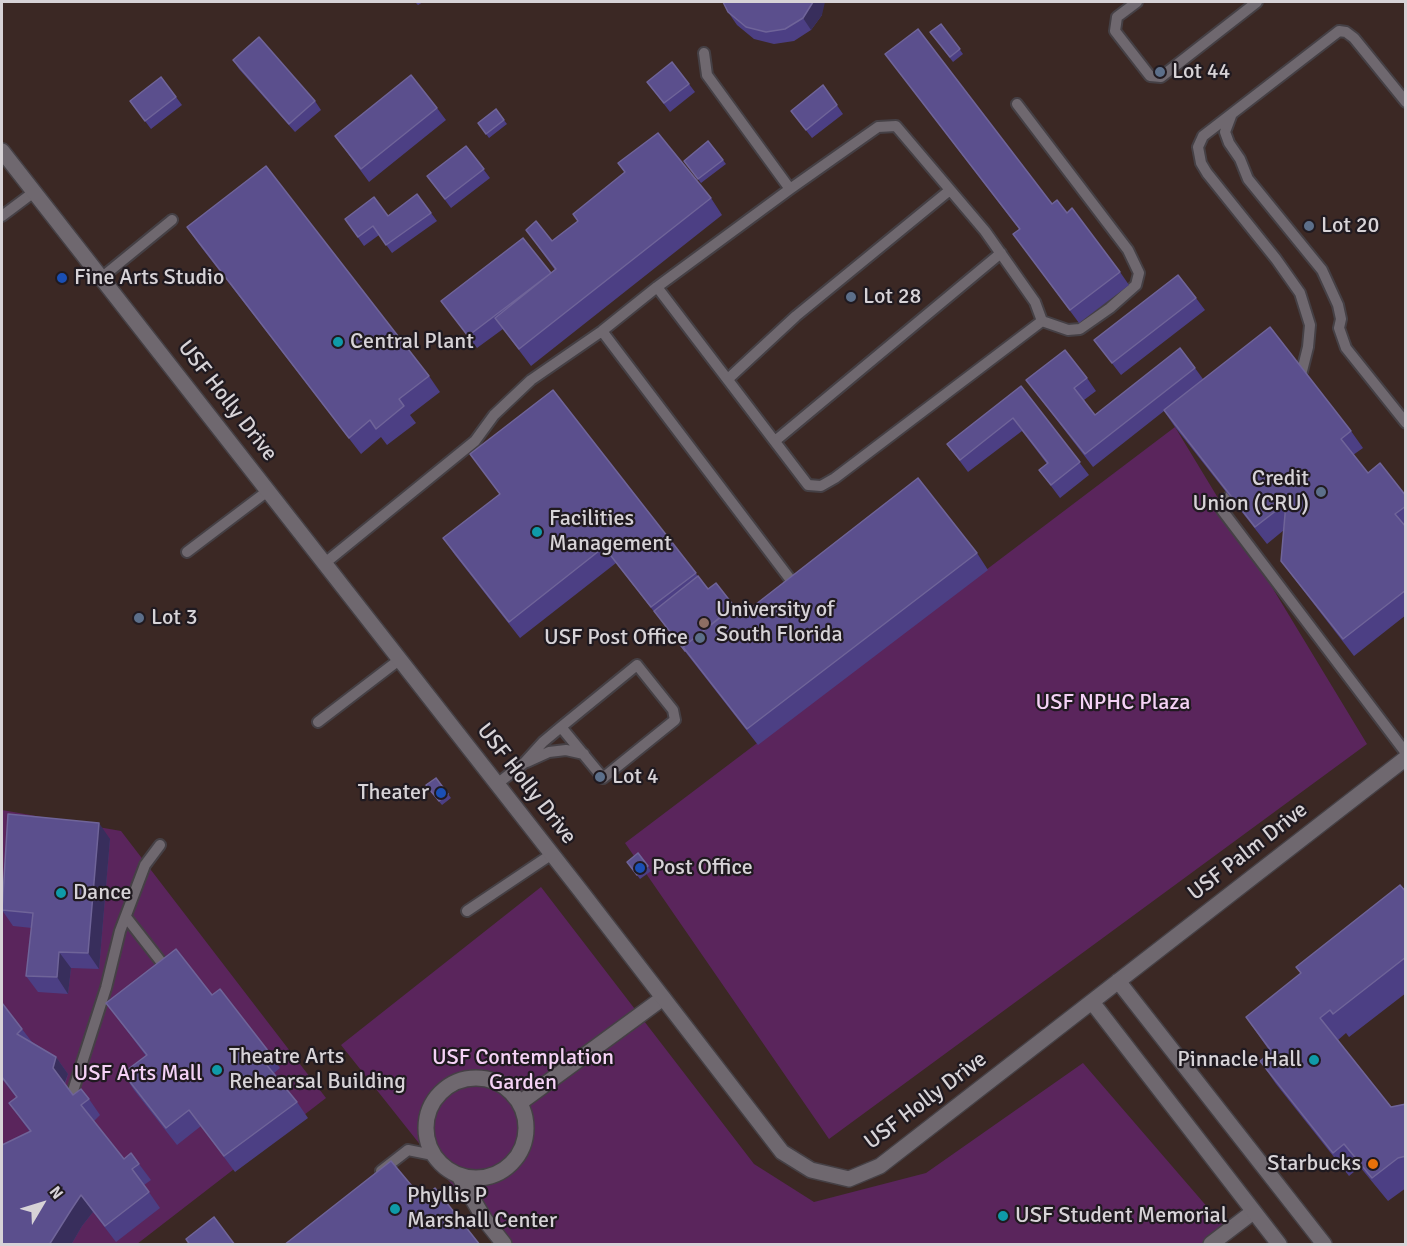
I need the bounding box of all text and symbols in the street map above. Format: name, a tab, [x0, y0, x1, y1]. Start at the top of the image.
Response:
place label: Lot 44	[1172, 59, 1230, 85]
marker: Lot 44	[1153, 65, 1167, 79]
place label: Lot 20	[1321, 213, 1379, 239]
marker: Lot 20	[1302, 219, 1316, 233]
place label: Fine Arts Studio	[74, 265, 224, 291]
marker: Fine Arts Studio	[55, 271, 69, 285]
place label: Lot 28	[863, 284, 921, 310]
marker: Lot 28	[844, 290, 858, 304]
place label: Central Plant	[350, 329, 474, 355]
street label: USF Holly Drive	[172, 335, 282, 467]
marker: Central Plant	[331, 335, 345, 349]
place label: Credit Union (CRU)	[1193, 466, 1309, 518]
marker: Credit Union (CRU)	[1314, 485, 1328, 499]
place label: Facilities Management	[549, 506, 672, 558]
marker: Facilities Management	[530, 525, 544, 539]
place label: University of South Florida	[716, 597, 843, 648]
place label: Lot 3	[151, 605, 198, 631]
marker: Lot 3	[132, 611, 146, 625]
marker: University of South Florida	[697, 616, 711, 630]
place label: USF Post Office	[544, 625, 688, 651]
marker: USF Post Office	[693, 631, 707, 645]
park label: USF NPHC Plaza	[1036, 690, 1190, 716]
street label: USF Holly Drive	[471, 718, 581, 850]
place label: Lot 4	[612, 764, 659, 790]
marker: Lot 4	[593, 770, 607, 784]
place label: Theater	[358, 780, 429, 806]
marker: Theater	[434, 786, 448, 800]
street label: USF Palm Drive	[1183, 797, 1313, 907]
place label: Post Office	[652, 855, 753, 881]
marker: Post Office	[633, 861, 647, 875]
place label: Dance	[73, 880, 131, 906]
marker: Dance	[54, 886, 68, 900]
place label: Theatre Arts Rehearsal Building	[229, 1044, 406, 1096]
park label: USF Contemplation Garden	[432, 1045, 614, 1096]
street label: USF Holly Drive	[860, 1046, 992, 1156]
place label: Pinnacle Hall	[1177, 1047, 1302, 1073]
marker: Pinnacle Hall	[1307, 1053, 1321, 1067]
park label: USF Arts Mall	[73, 1061, 203, 1087]
marker: Theatre Arts Rehearsal Building	[210, 1063, 224, 1077]
place label: Starbucks	[1267, 1151, 1361, 1177]
marker: Starbucks	[1366, 1157, 1380, 1171]
north arrow	[12, 1174, 72, 1234]
text: N	[45, 1182, 67, 1203]
place label: Phyllis P Marshall Center	[407, 1183, 557, 1234]
marker: Phyllis P Marshall Center	[388, 1202, 402, 1216]
place label: USF Student Memorial	[1015, 1203, 1227, 1229]
marker: USF Student Memorial	[996, 1209, 1010, 1223]

